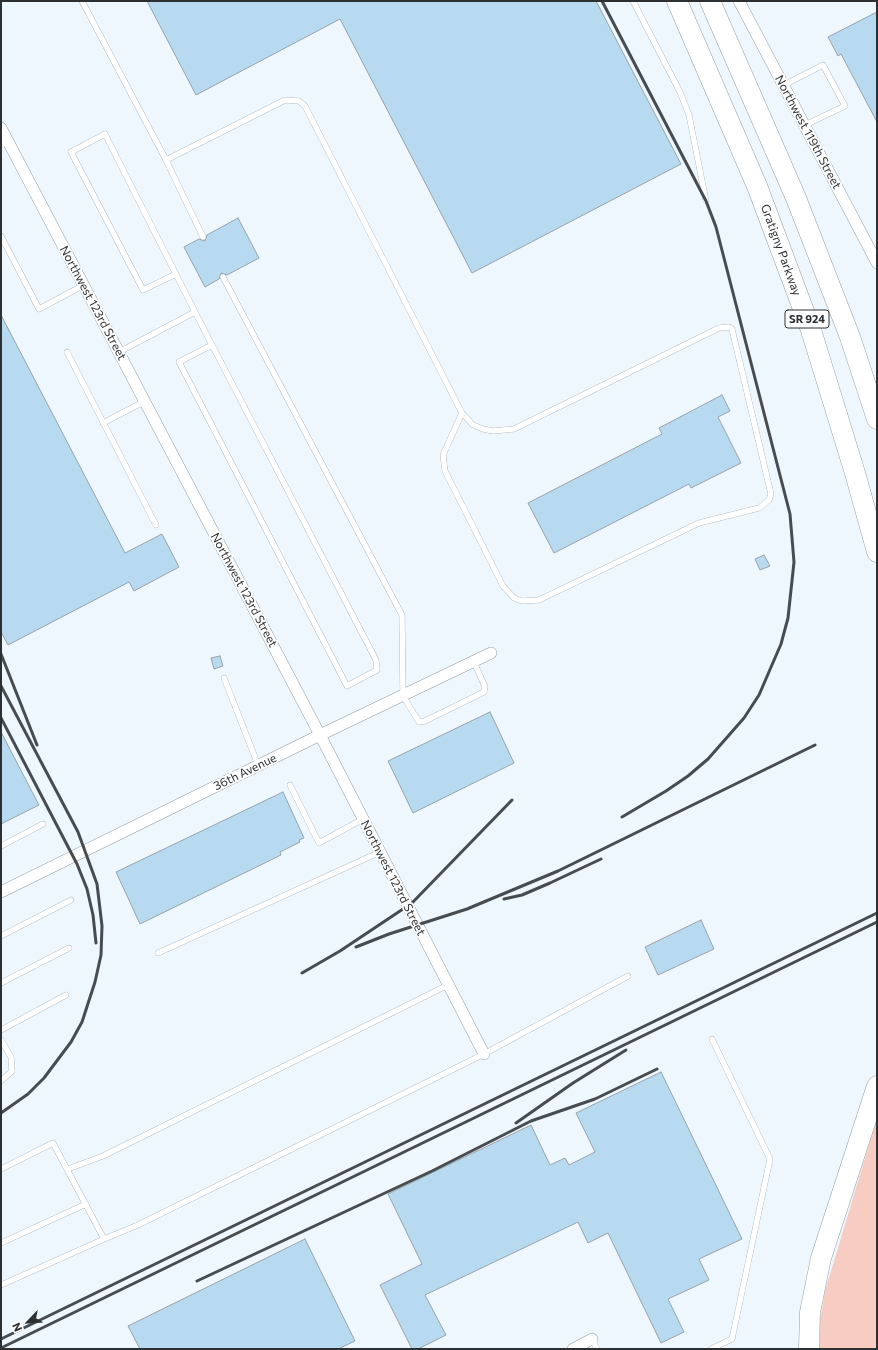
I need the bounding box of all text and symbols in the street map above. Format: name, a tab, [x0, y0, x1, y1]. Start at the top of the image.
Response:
street label: Northwest 119th Street	[772, 73, 844, 191]
street label: Gratigny Parkway	[758, 202, 804, 298]
street label: Northwest 123rd Street	[57, 243, 129, 363]
road number: SR 924	[785, 310, 829, 328]
street label: Northwest 123rd Street	[208, 530, 280, 650]
street label: 36th Avenue	[211, 751, 279, 793]
street label: Northwest 123rd Street	[358, 818, 428, 938]
north arrow	[8, 1302, 48, 1342]
text: N	[9, 1321, 24, 1334]

